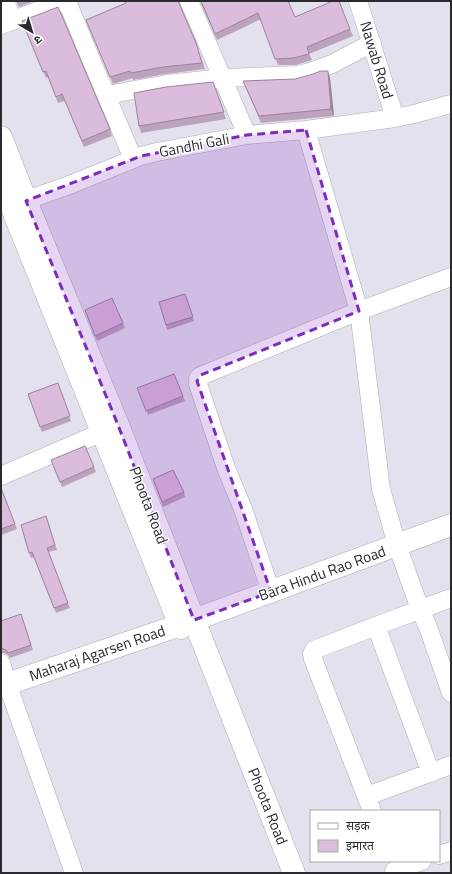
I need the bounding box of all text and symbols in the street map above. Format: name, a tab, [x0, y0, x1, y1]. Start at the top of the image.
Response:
north arrow	[12, 12, 52, 52]
street label: Nawab Road	[354, 18, 400, 102]
text: उ	[30, 32, 46, 49]
street label: Gandhi Gali	[157, 127, 231, 163]
street label: Phoota Road	[124, 463, 174, 547]
street label: Bara Hindu Rao Road	[255, 539, 389, 607]
street label: Maharaj Agarsen Road	[26, 619, 168, 687]
street label: Phoota Road	[242, 764, 294, 848]
legend	[310, 810, 440, 862]
text: सड़क	[346, 816, 371, 835]
text: इमारत	[346, 836, 375, 855]

